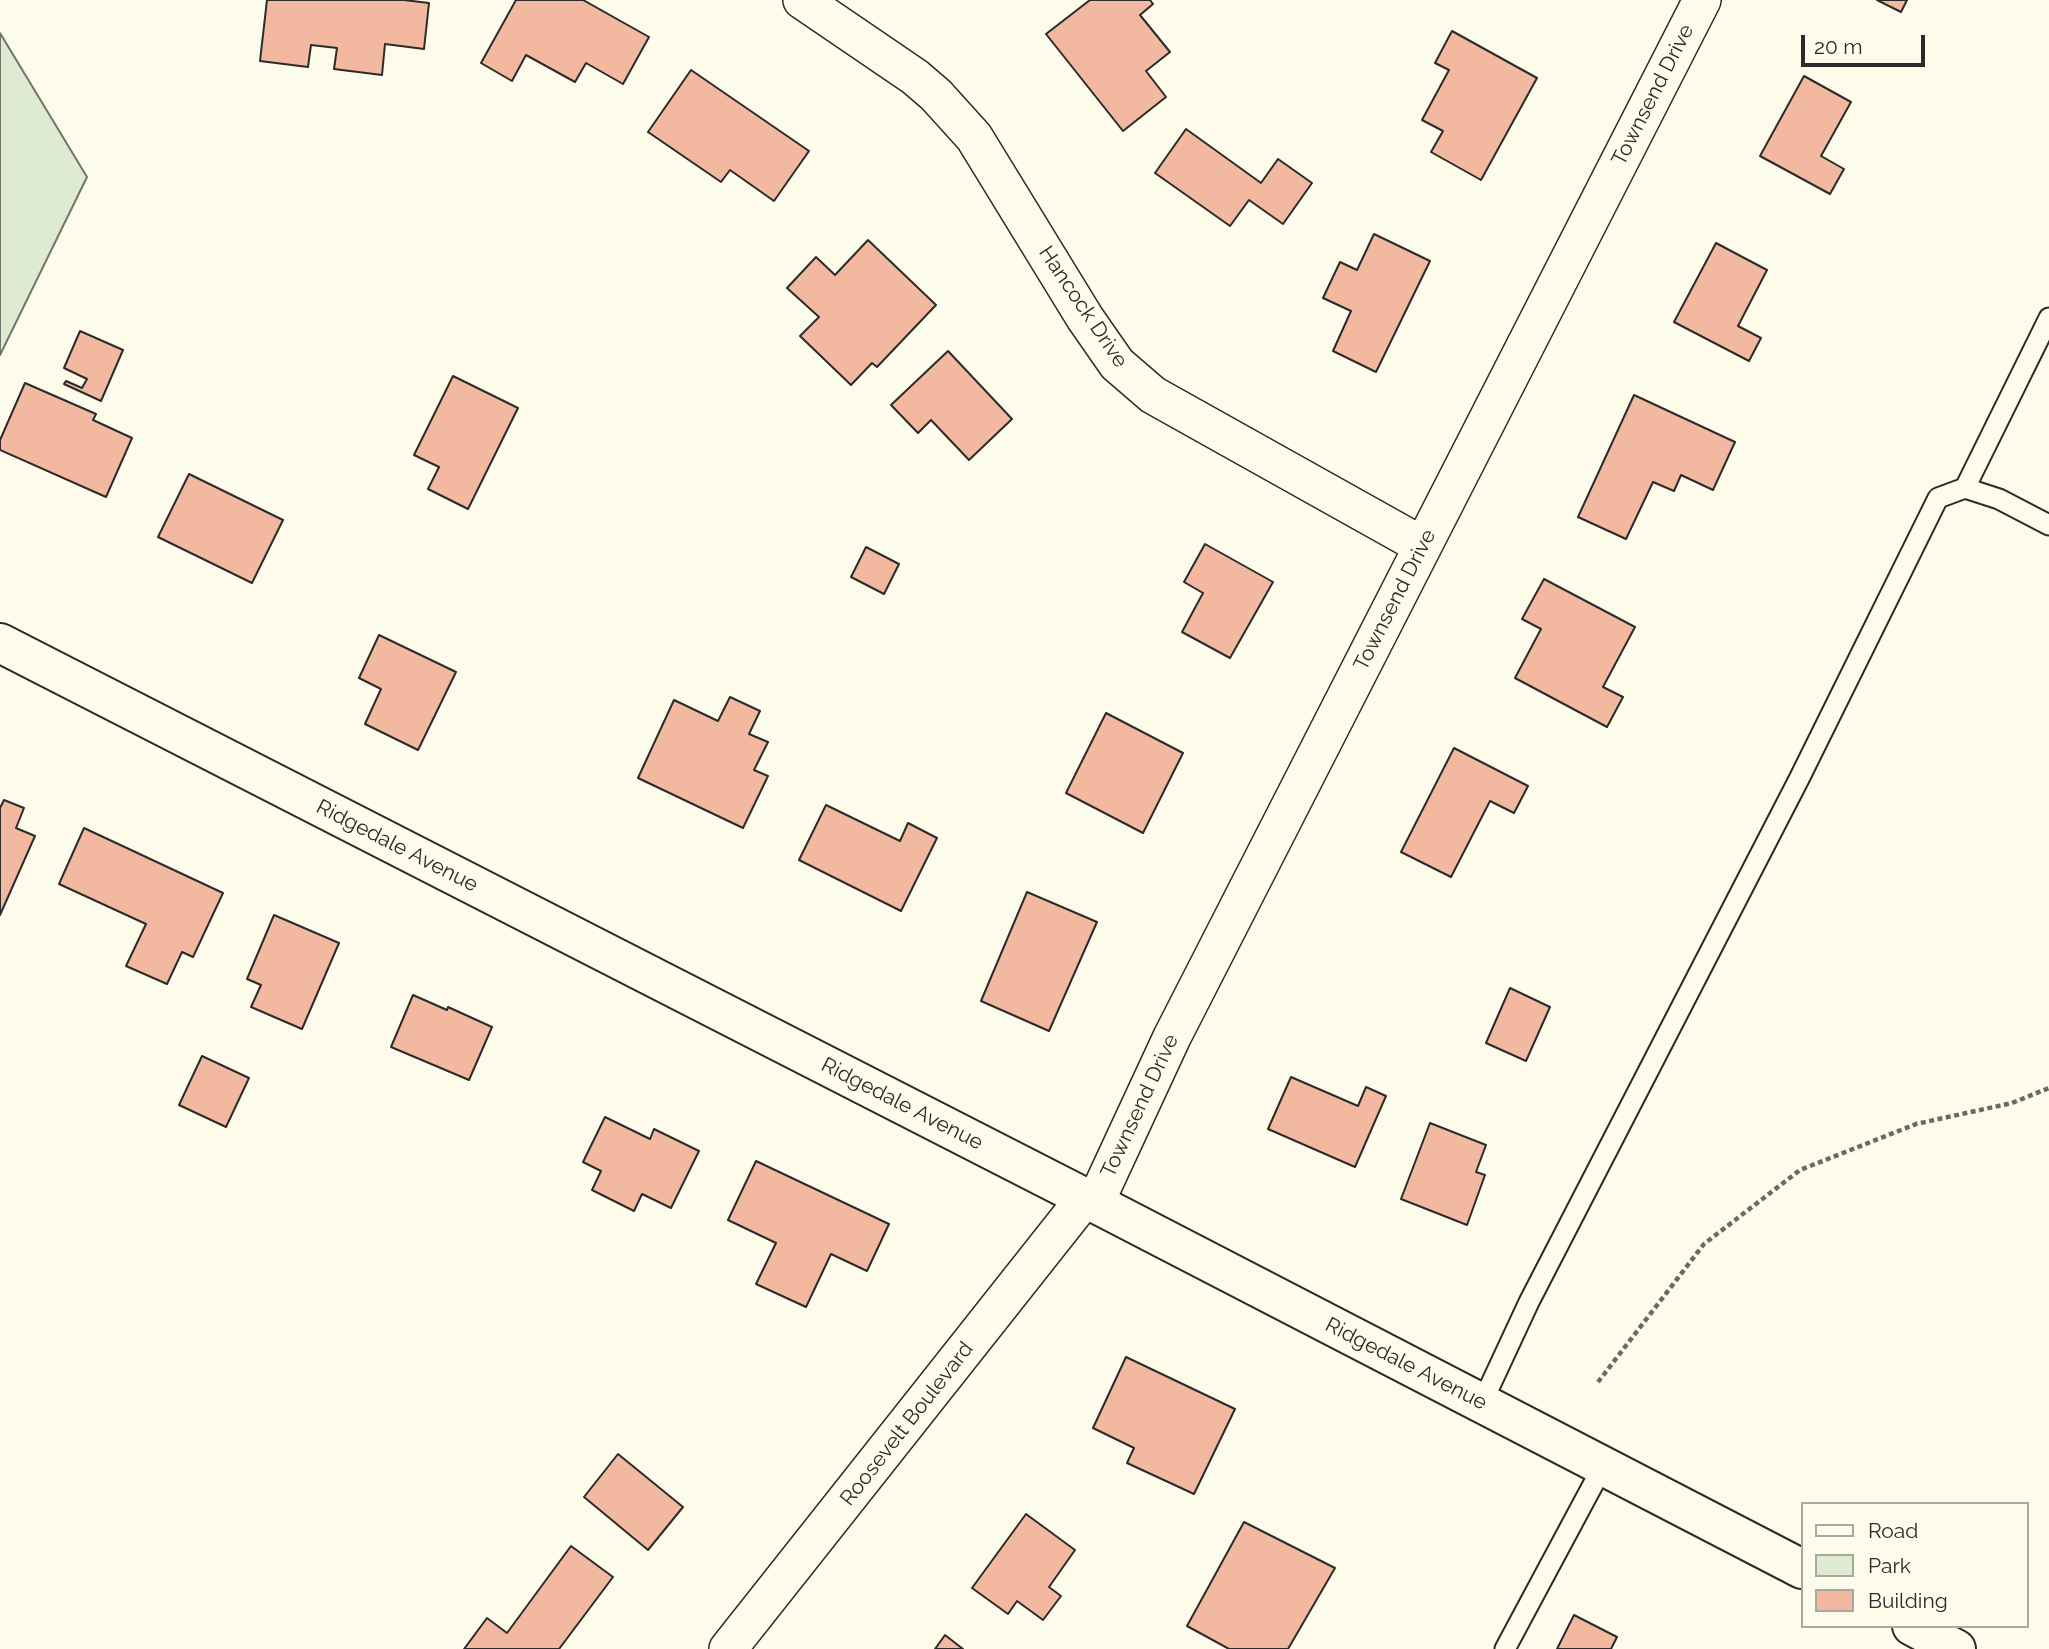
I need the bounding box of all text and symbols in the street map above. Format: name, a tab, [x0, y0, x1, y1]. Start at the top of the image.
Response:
street label: Townsend Drive	[1607, 20, 1699, 170]
scale bar	[1804, 21, 1928, 65]
text: 20 m	[1814, 34, 1862, 59]
street label: Hancock Drive	[1033, 241, 1133, 373]
street label: Townsend Drive	[1349, 525, 1441, 675]
street label: Ridgedale Avenue	[312, 794, 482, 898]
street label: Townsend Drive	[1096, 1030, 1184, 1182]
street label: Ridgedale Avenue	[817, 1052, 987, 1156]
street label: Ridgedale Avenue	[1321, 1312, 1491, 1416]
street label: Roosevelt Boulevard	[835, 1337, 979, 1511]
legend	[1800, 1502, 2028, 1628]
text: Road	[1868, 1518, 1918, 1543]
text: Park	[1868, 1553, 1911, 1578]
text: Building	[1868, 1588, 1948, 1613]

